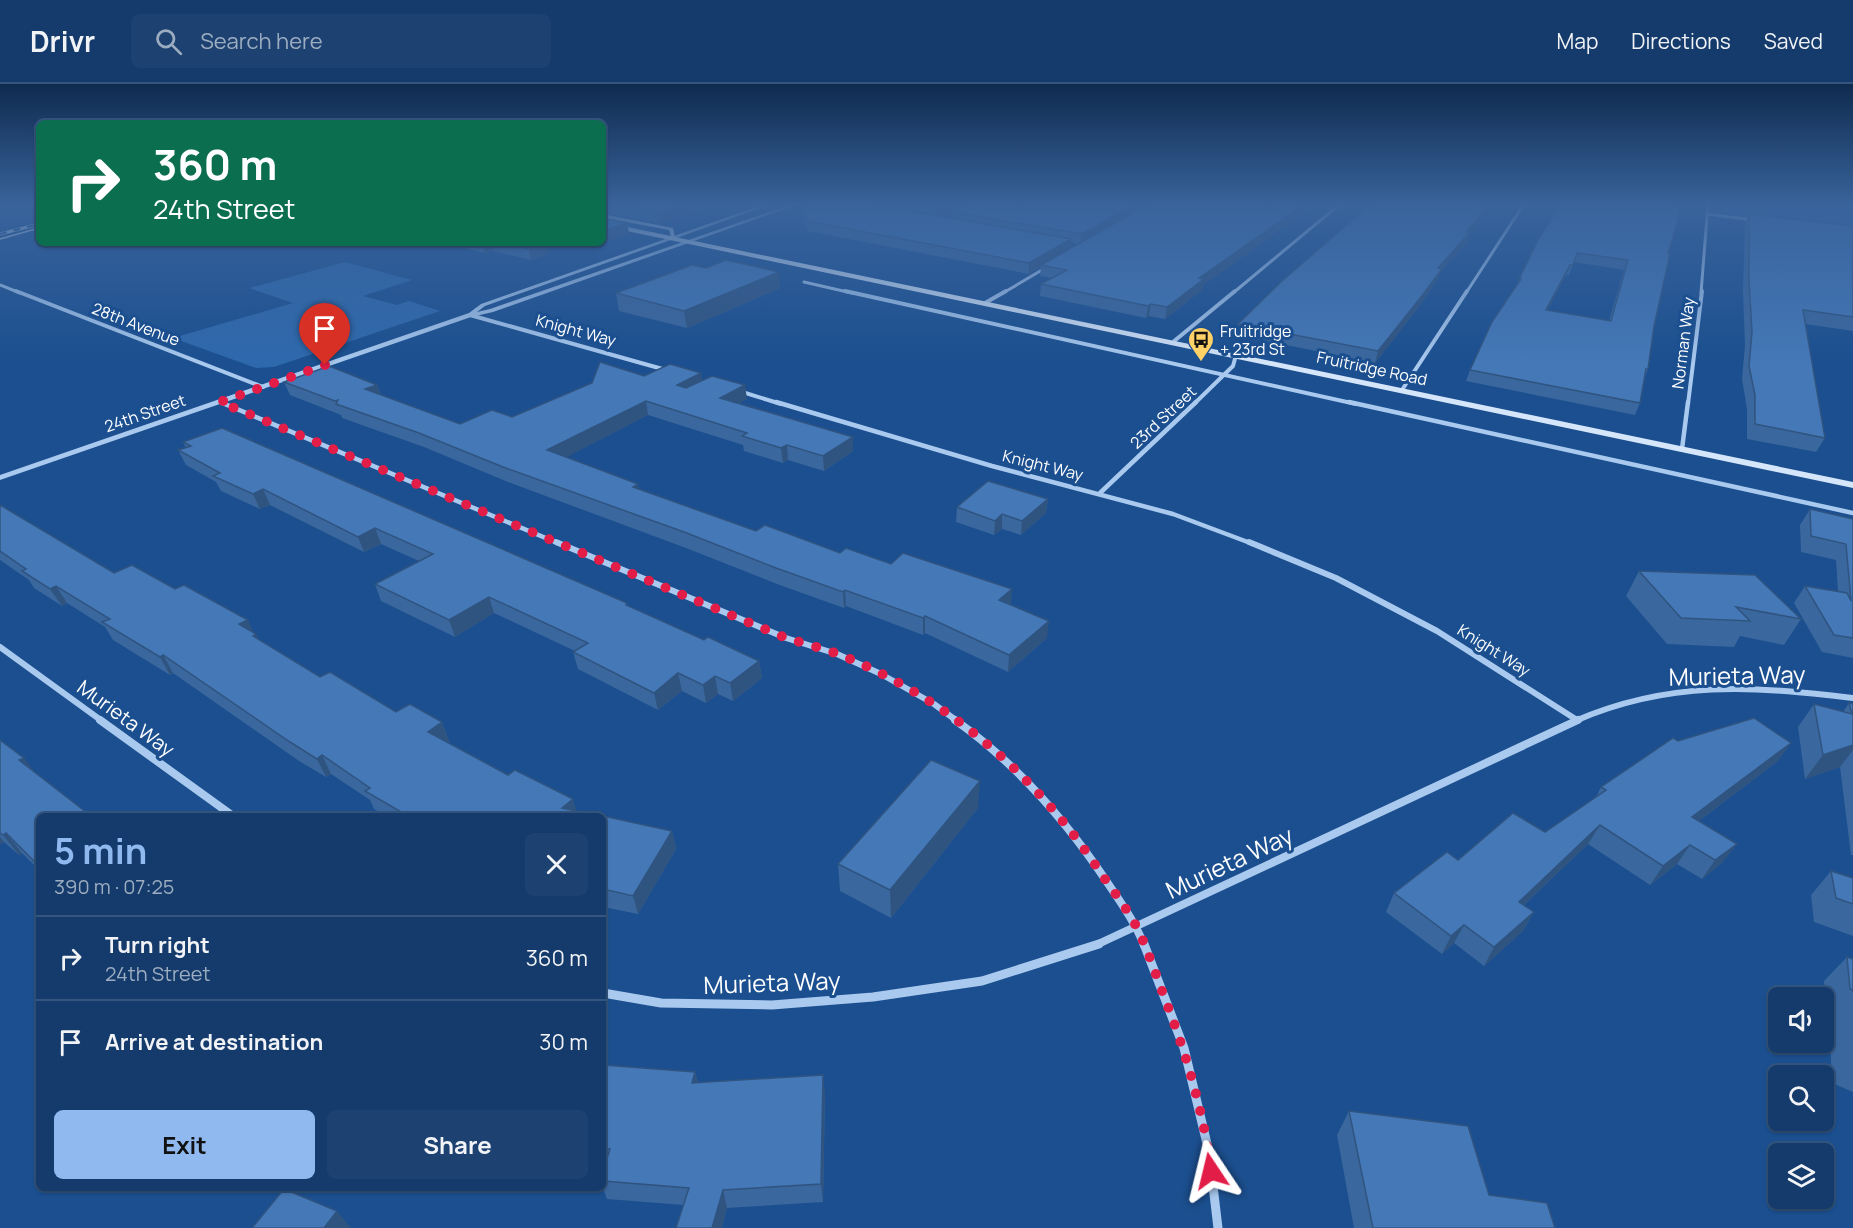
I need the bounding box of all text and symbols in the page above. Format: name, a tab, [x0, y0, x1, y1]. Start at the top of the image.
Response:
search box	[131, 14, 551, 68]
text: Drivr	[30, 22, 95, 60]
icon: search	[152, 25, 185, 58]
text: Search here	[200, 26, 323, 56]
text: Map	[1557, 27, 1598, 55]
text: Directions	[1631, 27, 1731, 55]
text: Saved	[1764, 27, 1823, 55]
text: 360 m	[153, 135, 277, 193]
icon: right	[54, 144, 132, 222]
text: 24th Street	[153, 190, 295, 227]
street label: Norman Way	[1666, 295, 1700, 390]
street label: 28th Avenue	[89, 297, 183, 351]
pin	[299, 303, 350, 365]
street label: Knight Way	[533, 309, 619, 351]
icon: arrive	[308, 312, 341, 345]
place label: Fruitridge + 23rd St	[1220, 320, 1291, 360]
bus stop icon: Fruitridge + 23rd St	[1186, 325, 1216, 363]
street label: Fruitridge Road	[1315, 346, 1429, 390]
street label: 23rd Street	[1125, 381, 1201, 453]
street label: 24th Street	[102, 389, 188, 437]
street label: Knight Way	[1000, 444, 1086, 486]
street label: Knight Way	[1453, 619, 1535, 681]
street label: Murieta Way	[1668, 657, 1806, 693]
street label: Murieta Way	[72, 674, 181, 763]
street label: Murieta Way	[1160, 818, 1298, 906]
text: 5 min	[54, 826, 147, 875]
button: close	[525, 833, 588, 896]
text: 390 m · 07:25	[54, 873, 174, 900]
text: Turn right	[105, 930, 210, 960]
icon: right	[54, 942, 87, 975]
text: 360 m	[526, 943, 588, 973]
text: 24th Street	[105, 960, 210, 987]
street label: Murieta Way	[703, 963, 841, 1001]
map controls	[1768, 987, 1834, 1209]
button: sound	[1768, 987, 1834, 1053]
icon: arrive	[54, 1026, 87, 1059]
text: Arrive at destination	[105, 1027, 323, 1057]
text: 30 m	[539, 1027, 588, 1057]
button: search	[1768, 1065, 1834, 1131]
button: Exit	[54, 1110, 315, 1179]
button: Share	[327, 1110, 588, 1179]
position arrow	[1179, 1139, 1243, 1203]
button: layers	[1768, 1143, 1834, 1209]

